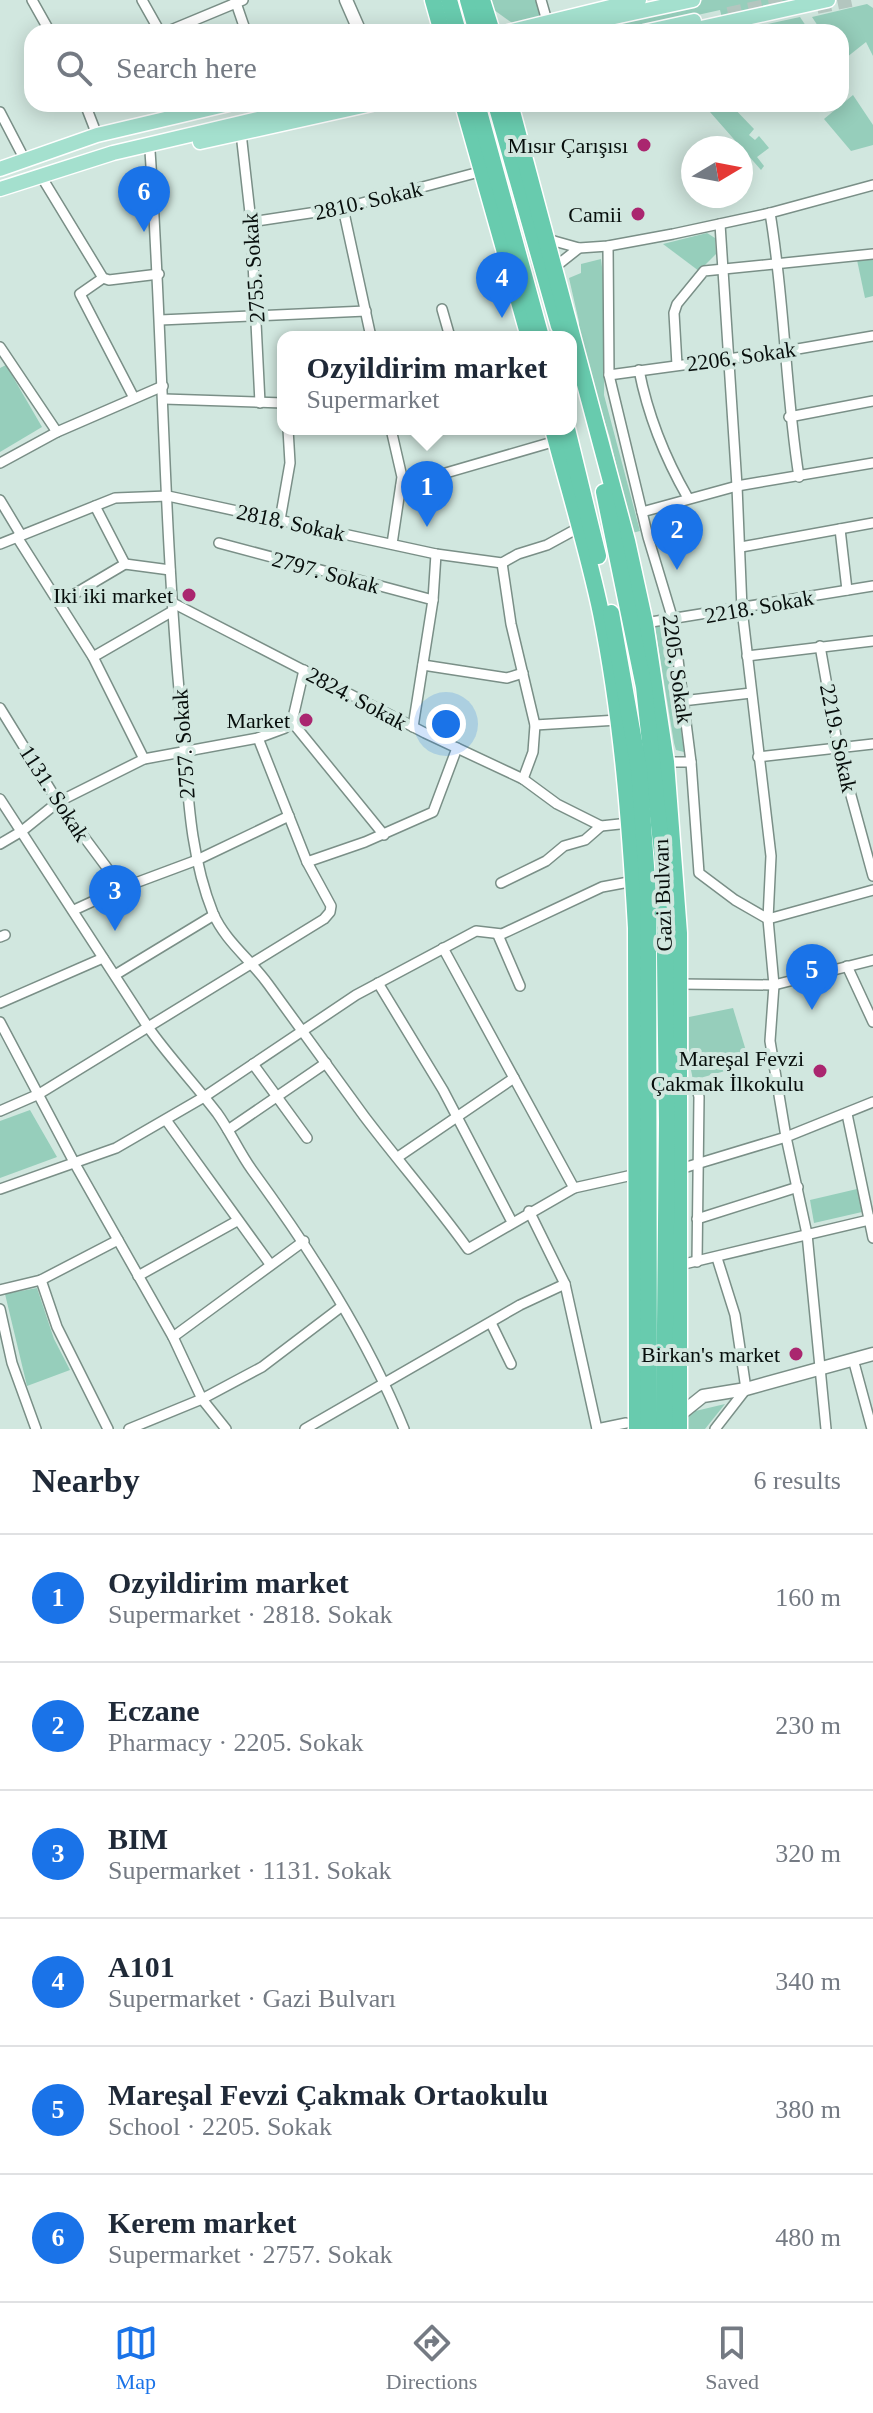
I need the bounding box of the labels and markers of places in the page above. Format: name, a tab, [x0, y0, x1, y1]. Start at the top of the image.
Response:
place label: Mısır Çarışısı	[508, 133, 628, 158]
marker: Mısır Çarışısı	[635, 136, 653, 154]
pin: 6	[118, 166, 170, 232]
place label: Camii	[568, 202, 622, 227]
marker: Camii	[629, 205, 647, 223]
pin: 4	[476, 252, 528, 318]
pin: 1	[401, 461, 453, 527]
pin: 2	[651, 504, 703, 570]
place label: Iki iki market	[53, 583, 173, 608]
marker: Iki iki market	[180, 586, 198, 604]
place label: Market	[226, 708, 290, 733]
marker: Market	[297, 711, 315, 729]
pin: 3	[89, 865, 141, 931]
pin: 5	[786, 944, 838, 1010]
place label: Mareşal Fevzi Çakmak İlkokulu	[651, 1046, 804, 1096]
marker: Mareşal Fevzi Çakmak İlkokulu	[811, 1062, 829, 1080]
place label: Birkan's market	[641, 1342, 780, 1367]
marker: Birkan's market	[787, 1345, 805, 1363]

